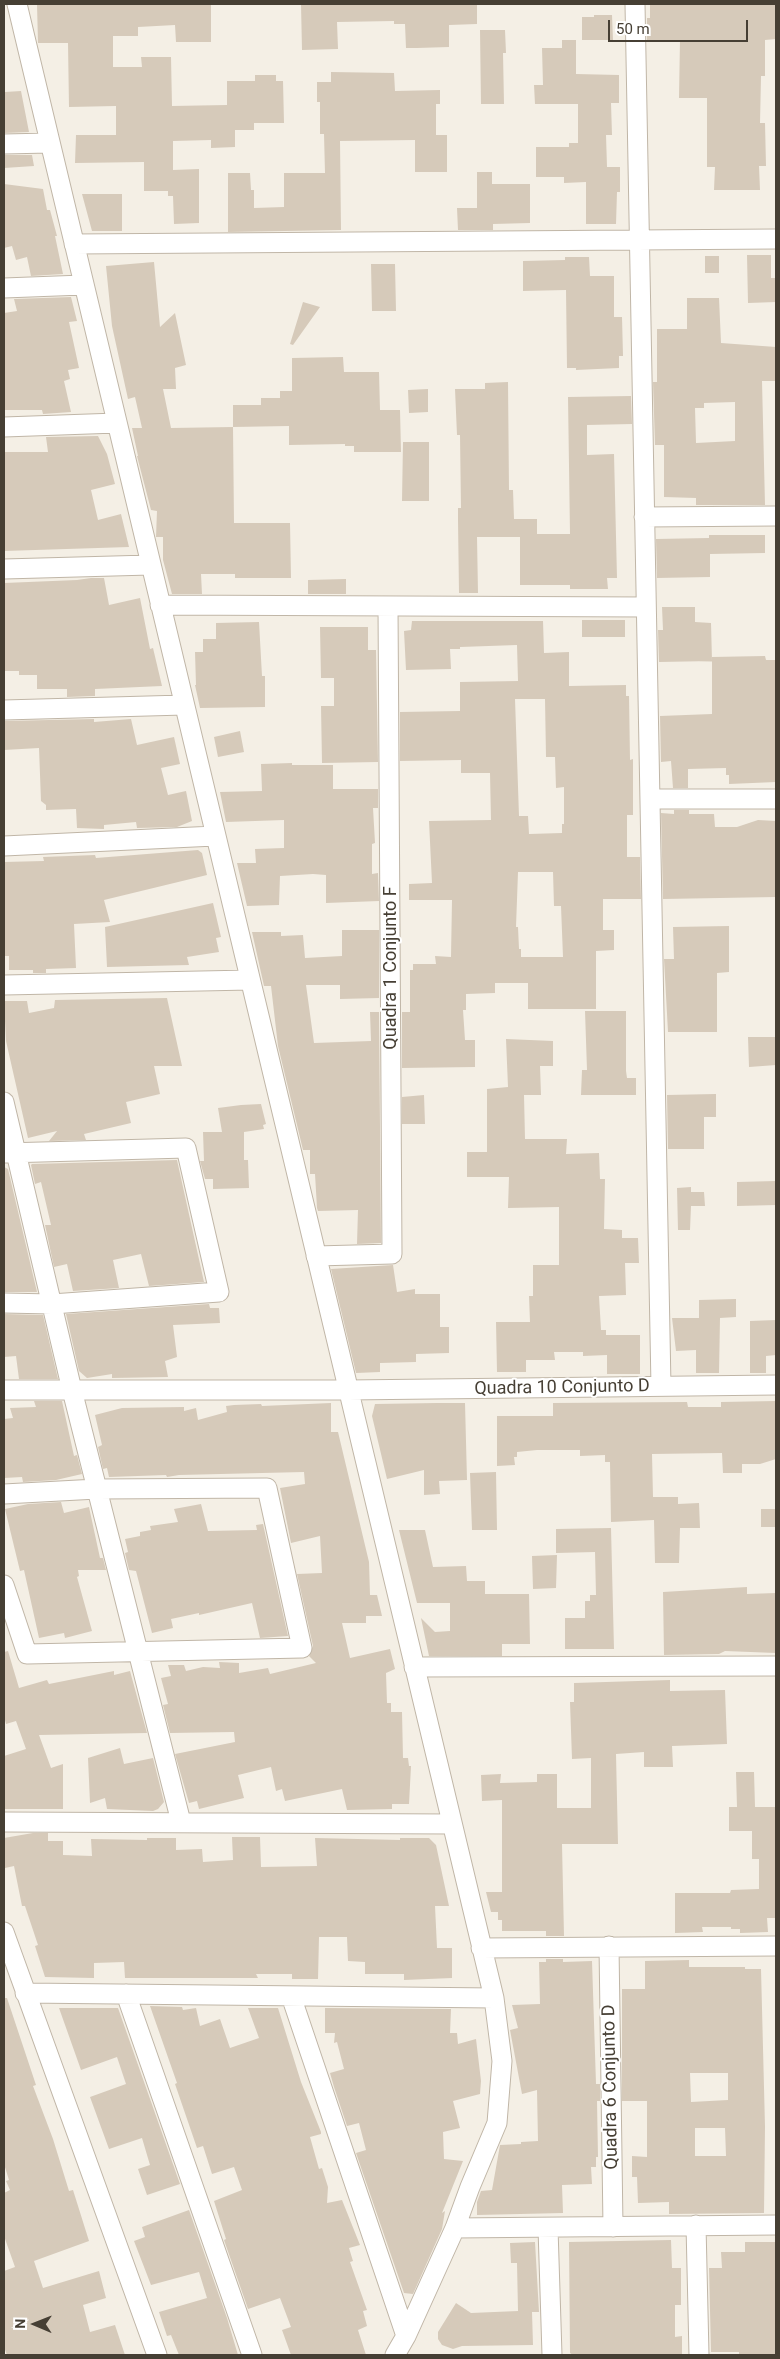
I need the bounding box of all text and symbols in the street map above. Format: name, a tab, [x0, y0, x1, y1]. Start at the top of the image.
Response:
scale bar	[610, 10, 750, 42]
text: 50 m	[616, 20, 650, 38]
street label: Quadra 1 Conjunto F	[380, 886, 402, 1050]
street label: Quadra 10 Conjunto D	[474, 1376, 650, 1400]
street label: Quadra 6 Conjunto D	[599, 2004, 623, 2170]
north arrow	[10, 2299, 60, 2349]
text: N	[12, 2319, 28, 2329]

